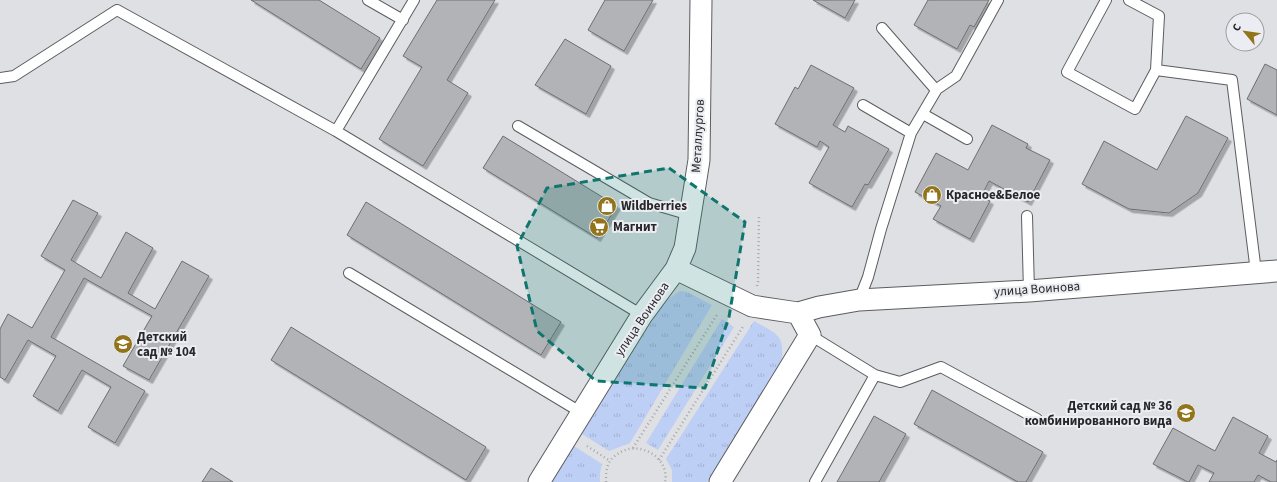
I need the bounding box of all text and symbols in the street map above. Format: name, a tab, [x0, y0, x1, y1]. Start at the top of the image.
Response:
north arrow	[1225, 12, 1265, 52]
text: С	[1229, 20, 1245, 34]
street label: Металлургов	[687, 98, 709, 173]
shop icon: Красное&Белое	[921, 184, 943, 206]
place label: Красное&Белое	[946, 186, 1041, 204]
shop icon: Wildberries	[596, 195, 618, 217]
place label: Wildberries	[621, 197, 687, 215]
supermarket icon: Магнит	[588, 216, 610, 238]
place label: Магнит	[613, 218, 658, 236]
street label: улица Воинова	[993, 277, 1081, 301]
street label: улица Воинова	[610, 278, 674, 360]
place label: Детский сад № 104	[137, 328, 196, 361]
school or university icon: Детский сад № 104	[112, 333, 134, 355]
place label: Детский сад № 36 комбинированного вида	[1025, 397, 1172, 430]
school or university icon: Детский сад № 36 комбинированного вида	[1175, 402, 1197, 424]

